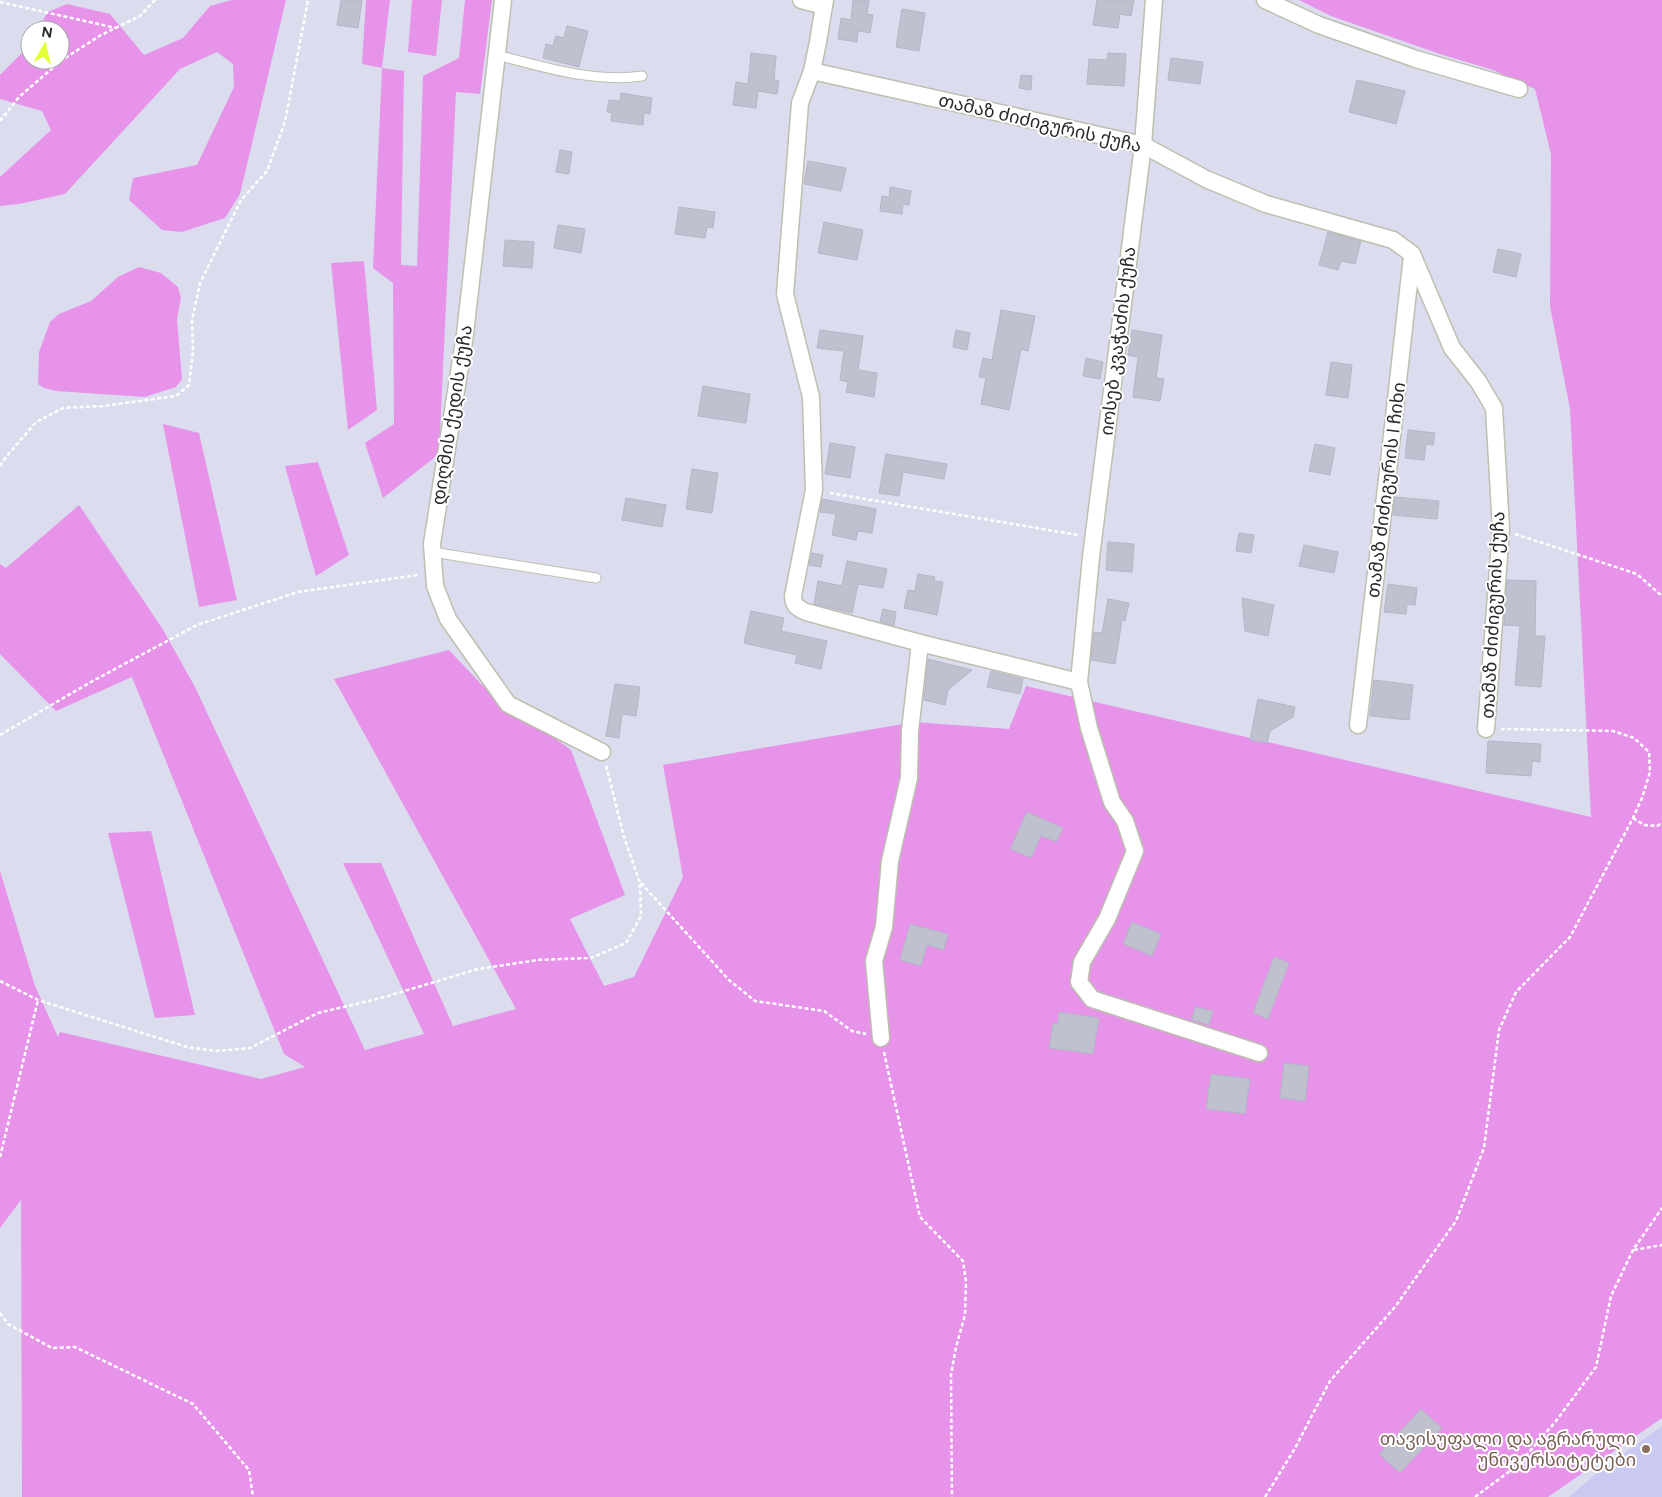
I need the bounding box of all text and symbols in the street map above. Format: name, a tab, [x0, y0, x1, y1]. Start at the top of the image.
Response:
north arrow	[20, 20, 70, 70]
text: N	[40, 23, 54, 42]
street label: თამაზ ძიძიგურის ქუჩა	[936, 89, 1144, 157]
street label: იოსებ კვაჭაძის ქუჩა	[1095, 245, 1141, 437]
street label: დიღმის ქედის ქუჩა	[427, 323, 477, 507]
street label: თამაზ ძიძიგურის I ჩიხი	[1362, 381, 1410, 599]
street label: თამაზ ძიძიგურის ქუჩა	[1477, 511, 1509, 719]
place label: თავისუფალი და აგრარული უნივერსიტეტები	[1380, 1428, 1636, 1471]
marker: თავისუფალი და აგრარული უნივერსიტეტები	[1640, 1443, 1652, 1455]

